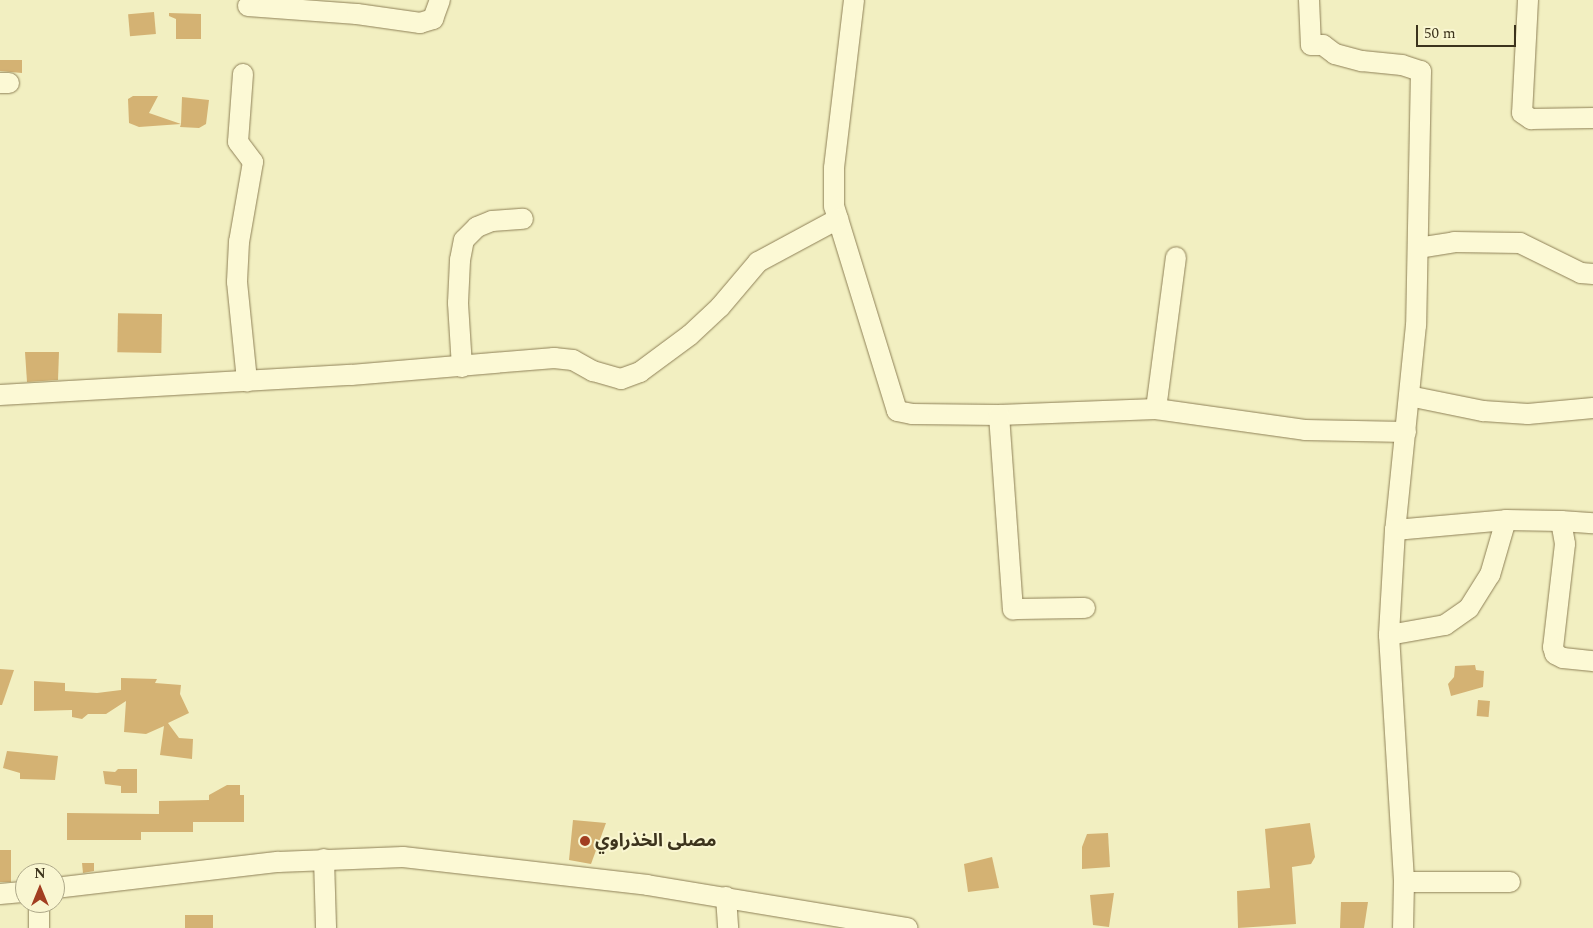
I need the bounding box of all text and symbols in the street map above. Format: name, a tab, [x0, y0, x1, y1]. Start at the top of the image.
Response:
scale bar	[1418, 15, 1518, 47]
text: 50 m	[1424, 22, 1456, 45]
place label: مصلى الخذراوي	[595, 830, 717, 852]
marker: مصلى الخذراوي	[579, 835, 591, 847]
north arrow	[15, 863, 65, 913]
text: N	[34, 863, 46, 884]

